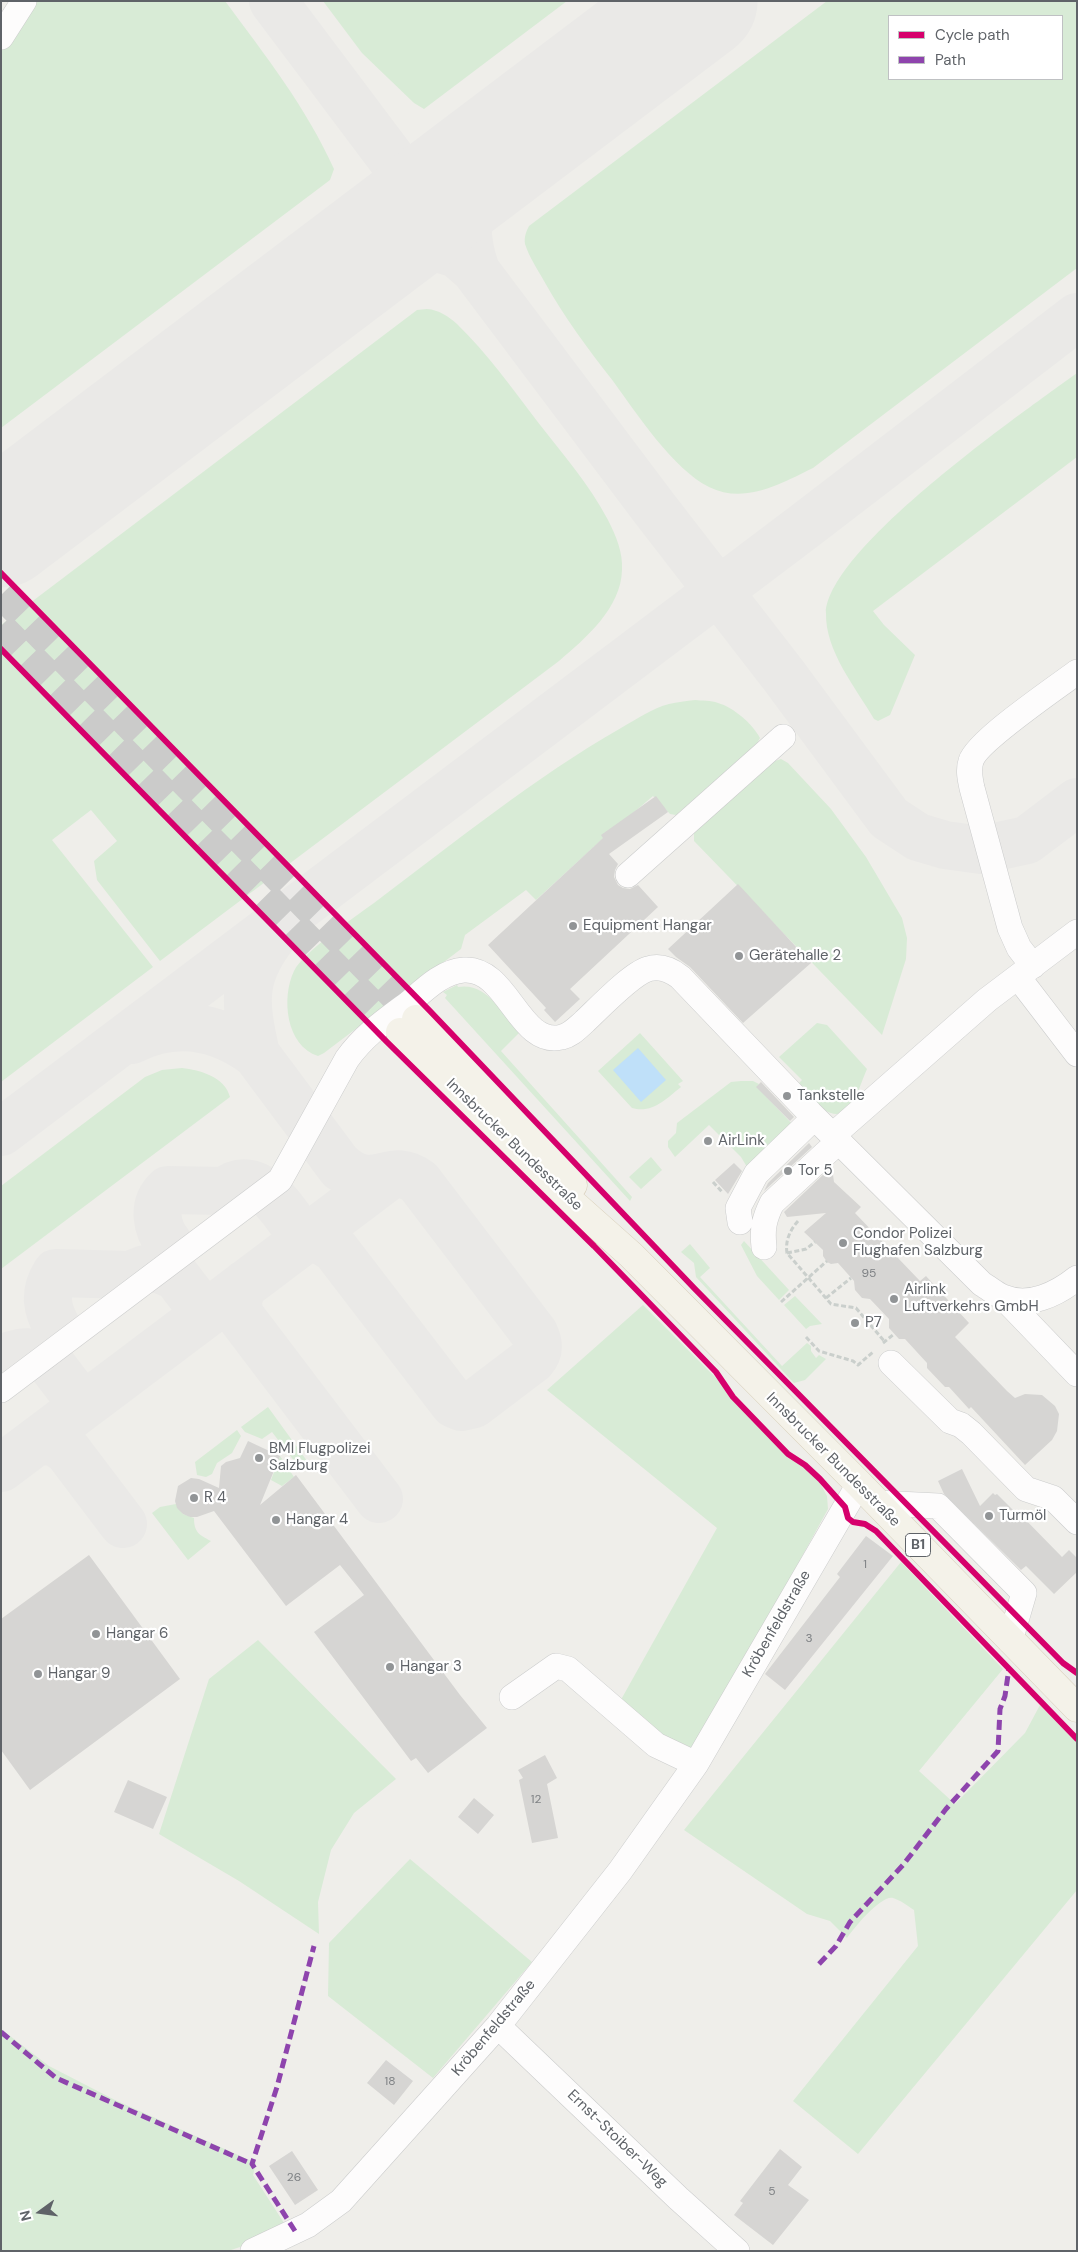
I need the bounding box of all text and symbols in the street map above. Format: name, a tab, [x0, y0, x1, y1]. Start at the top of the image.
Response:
legend	[888, 15, 1063, 80]
text: Cycle path	[935, 25, 1010, 45]
text: Path	[935, 50, 966, 70]
place label: Equipment Hangar	[583, 917, 712, 935]
marker: Equipment Hangar	[567, 920, 579, 932]
place label: Gerätehalle 2	[749, 947, 841, 965]
marker: Gerätehalle 2	[733, 950, 745, 962]
street label: Innsbrucker Bundesstraße	[442, 1075, 586, 1215]
place label: Tankstelle	[797, 1087, 865, 1105]
marker: Tankstelle	[781, 1090, 793, 1102]
place label: AirLink	[718, 1132, 765, 1150]
marker: AirLink	[702, 1135, 714, 1147]
place label: Tor 5	[798, 1162, 833, 1180]
marker: Tor 5	[782, 1165, 794, 1177]
place label: Condor Polizei Flughafen Salzburg	[853, 1225, 983, 1260]
marker: Condor Polizei Flughafen Salzburg	[837, 1237, 849, 1249]
house number: 95	[862, 1267, 876, 1281]
place label: Airlink Luftverkehrs GmbH	[904, 1281, 1039, 1316]
marker: Airlink Luftverkehrs GmbH	[888, 1293, 900, 1305]
place label: P7	[865, 1314, 882, 1332]
marker: P7	[849, 1317, 861, 1329]
street label: Innsbrucker Bundesstraße	[762, 1389, 904, 1531]
place label: BMI Flugpolizei Salzburg	[269, 1440, 371, 1475]
marker: BMI Flugpolizei Salzburg	[253, 1452, 265, 1464]
place label: R 4	[204, 1489, 226, 1507]
marker: R 4	[188, 1492, 200, 1504]
place label: Turmöl	[999, 1507, 1046, 1525]
marker: Turmöl	[983, 1510, 995, 1522]
place label: Hangar 4	[286, 1511, 348, 1529]
marker: Hangar 4	[270, 1514, 282, 1526]
road number: B1	[906, 1534, 930, 1556]
house number: 1	[863, 1558, 867, 1572]
street label: Kröbenfeldstraße	[739, 1567, 815, 1681]
place label: Hangar 6	[106, 1625, 168, 1643]
marker: Hangar 6	[90, 1628, 102, 1640]
house number: 3	[805, 1632, 813, 1646]
place label: Hangar 3	[400, 1658, 462, 1676]
marker: Hangar 3	[384, 1661, 396, 1673]
place label: Hangar 9	[48, 1665, 110, 1683]
marker: Hangar 9	[32, 1668, 44, 1680]
house number: 12	[531, 1793, 541, 1807]
street label: Kröbenfeldstraße	[448, 1976, 540, 2080]
house number: 18	[384, 2075, 396, 2089]
street label: Ernst-Stoiber-Weg	[563, 2087, 671, 2191]
house number: 26	[287, 2171, 301, 2185]
house number: 5	[768, 2185, 776, 2199]
north arrow	[15, 2187, 65, 2237]
text: N	[15, 2208, 35, 2223]

